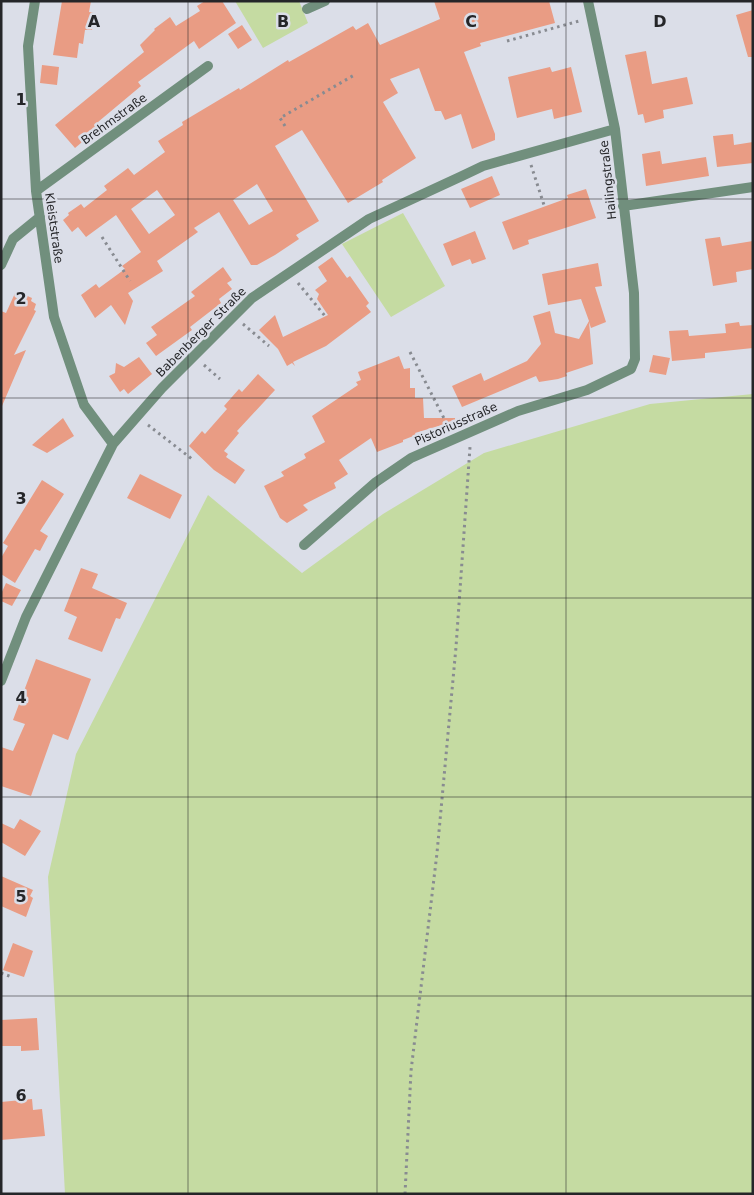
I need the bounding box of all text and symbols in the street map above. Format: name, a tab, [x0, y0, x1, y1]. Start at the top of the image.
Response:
text: A	[88, 12, 101, 31]
text: B	[277, 12, 289, 31]
text: C	[465, 12, 477, 31]
text: D	[653, 12, 667, 31]
text: 1	[15, 90, 27, 109]
street label: Brehmstraße	[78, 90, 150, 148]
street label: Hailingstraße	[597, 140, 619, 220]
street label: Kleiststraße	[42, 192, 66, 264]
street label: Babenberger Straße	[153, 284, 249, 380]
text: 2	[15, 289, 27, 308]
street label: Pistoriusstraße	[413, 400, 499, 448]
text: 3	[15, 489, 27, 508]
text: 4	[15, 688, 27, 707]
text: 5	[15, 887, 27, 906]
text: 6	[15, 1086, 27, 1105]

